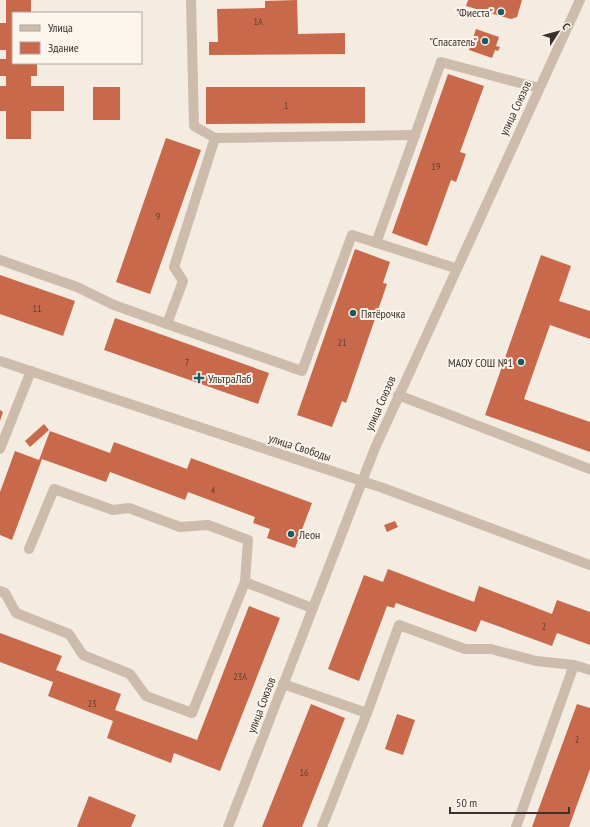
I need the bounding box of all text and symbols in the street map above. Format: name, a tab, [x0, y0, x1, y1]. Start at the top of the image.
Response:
place label: "Фиеста"	[456, 5, 493, 20]
marker: "Фиеста"	[496, 7, 506, 17]
legend	[12, 12, 142, 64]
north arrow	[538, 12, 578, 52]
house number: 1А	[253, 15, 263, 28]
text: Улица	[48, 20, 73, 35]
text: С	[559, 20, 573, 32]
place label: "Спасатель"	[430, 34, 477, 49]
marker: "Спасатель"	[480, 36, 490, 46]
text: Здание	[48, 40, 79, 55]
street label: улица Союзов	[496, 78, 534, 138]
house number: 1	[284, 99, 288, 112]
house number: 19	[432, 160, 441, 173]
house number: 9	[156, 210, 160, 223]
house number: 11	[33, 302, 42, 315]
place label: Пятёрочка	[361, 306, 405, 321]
marker: Пятёрочка	[348, 308, 358, 318]
house number: 21	[338, 336, 347, 349]
place label: МАОУ СОШ №1	[448, 355, 513, 370]
house number: 7	[185, 356, 189, 369]
marker: МАОУ СОШ №1	[516, 357, 526, 367]
place label: УльтраЛаб	[208, 371, 251, 386]
marker: УльтраЛаб	[193, 372, 205, 384]
street label: улица Союзов	[361, 373, 399, 433]
street label: улица Свободы	[267, 430, 333, 464]
house number: 4	[211, 484, 216, 497]
place label: Леон	[298, 527, 320, 542]
marker: Леон	[286, 529, 296, 539]
house number: 2	[542, 620, 546, 633]
house number: 23А	[233, 670, 247, 683]
street label: улица Союзов	[243, 675, 279, 735]
house number: 23	[88, 697, 97, 710]
house number: 2	[575, 733, 579, 746]
house number: 16	[300, 766, 309, 779]
scale bar	[450, 789, 569, 815]
text: 50 m	[456, 795, 477, 810]

